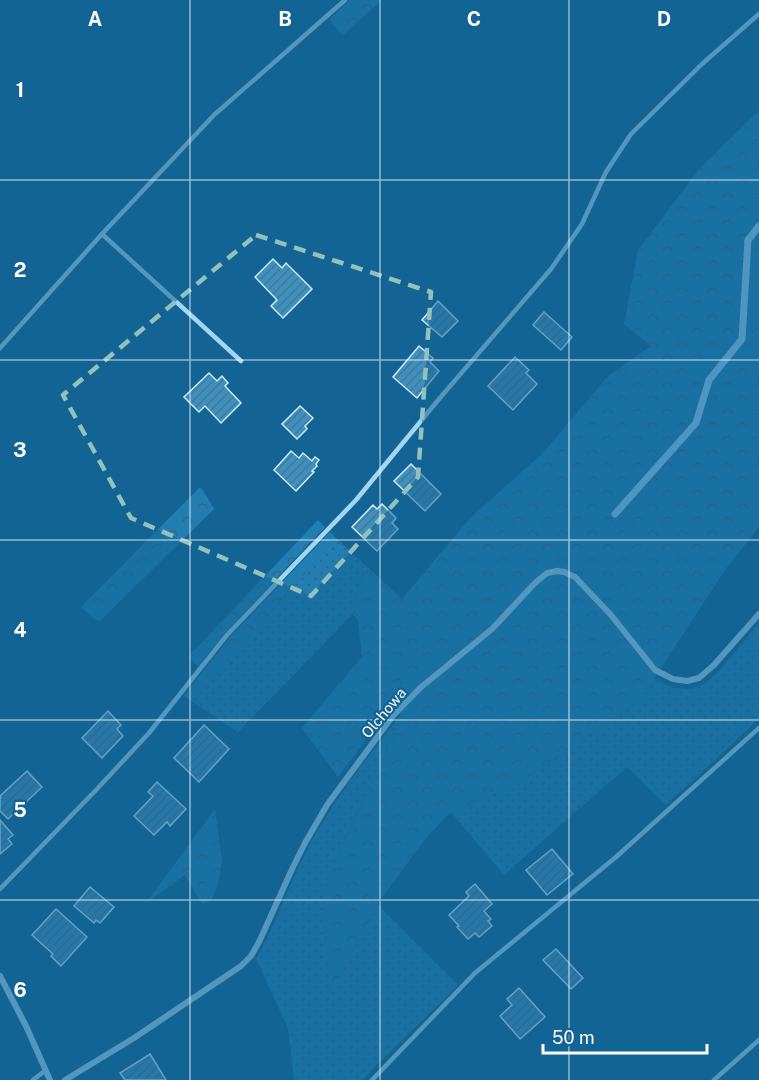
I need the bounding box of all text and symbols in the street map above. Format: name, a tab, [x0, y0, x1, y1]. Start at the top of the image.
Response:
text: A	[88, 7, 102, 31]
text: B	[278, 7, 292, 31]
text: C	[467, 7, 481, 31]
text: D	[657, 7, 671, 31]
text: 1	[16, 78, 24, 102]
text: 2	[14, 258, 26, 282]
text: 3	[13, 438, 27, 462]
text: 4	[13, 618, 27, 642]
street label: Olchowa	[358, 684, 409, 741]
text: 5	[13, 798, 27, 822]
text: 6	[13, 978, 27, 1002]
scale bar	[543, 1017, 706, 1055]
text: 50 m	[552, 1027, 595, 1048]

